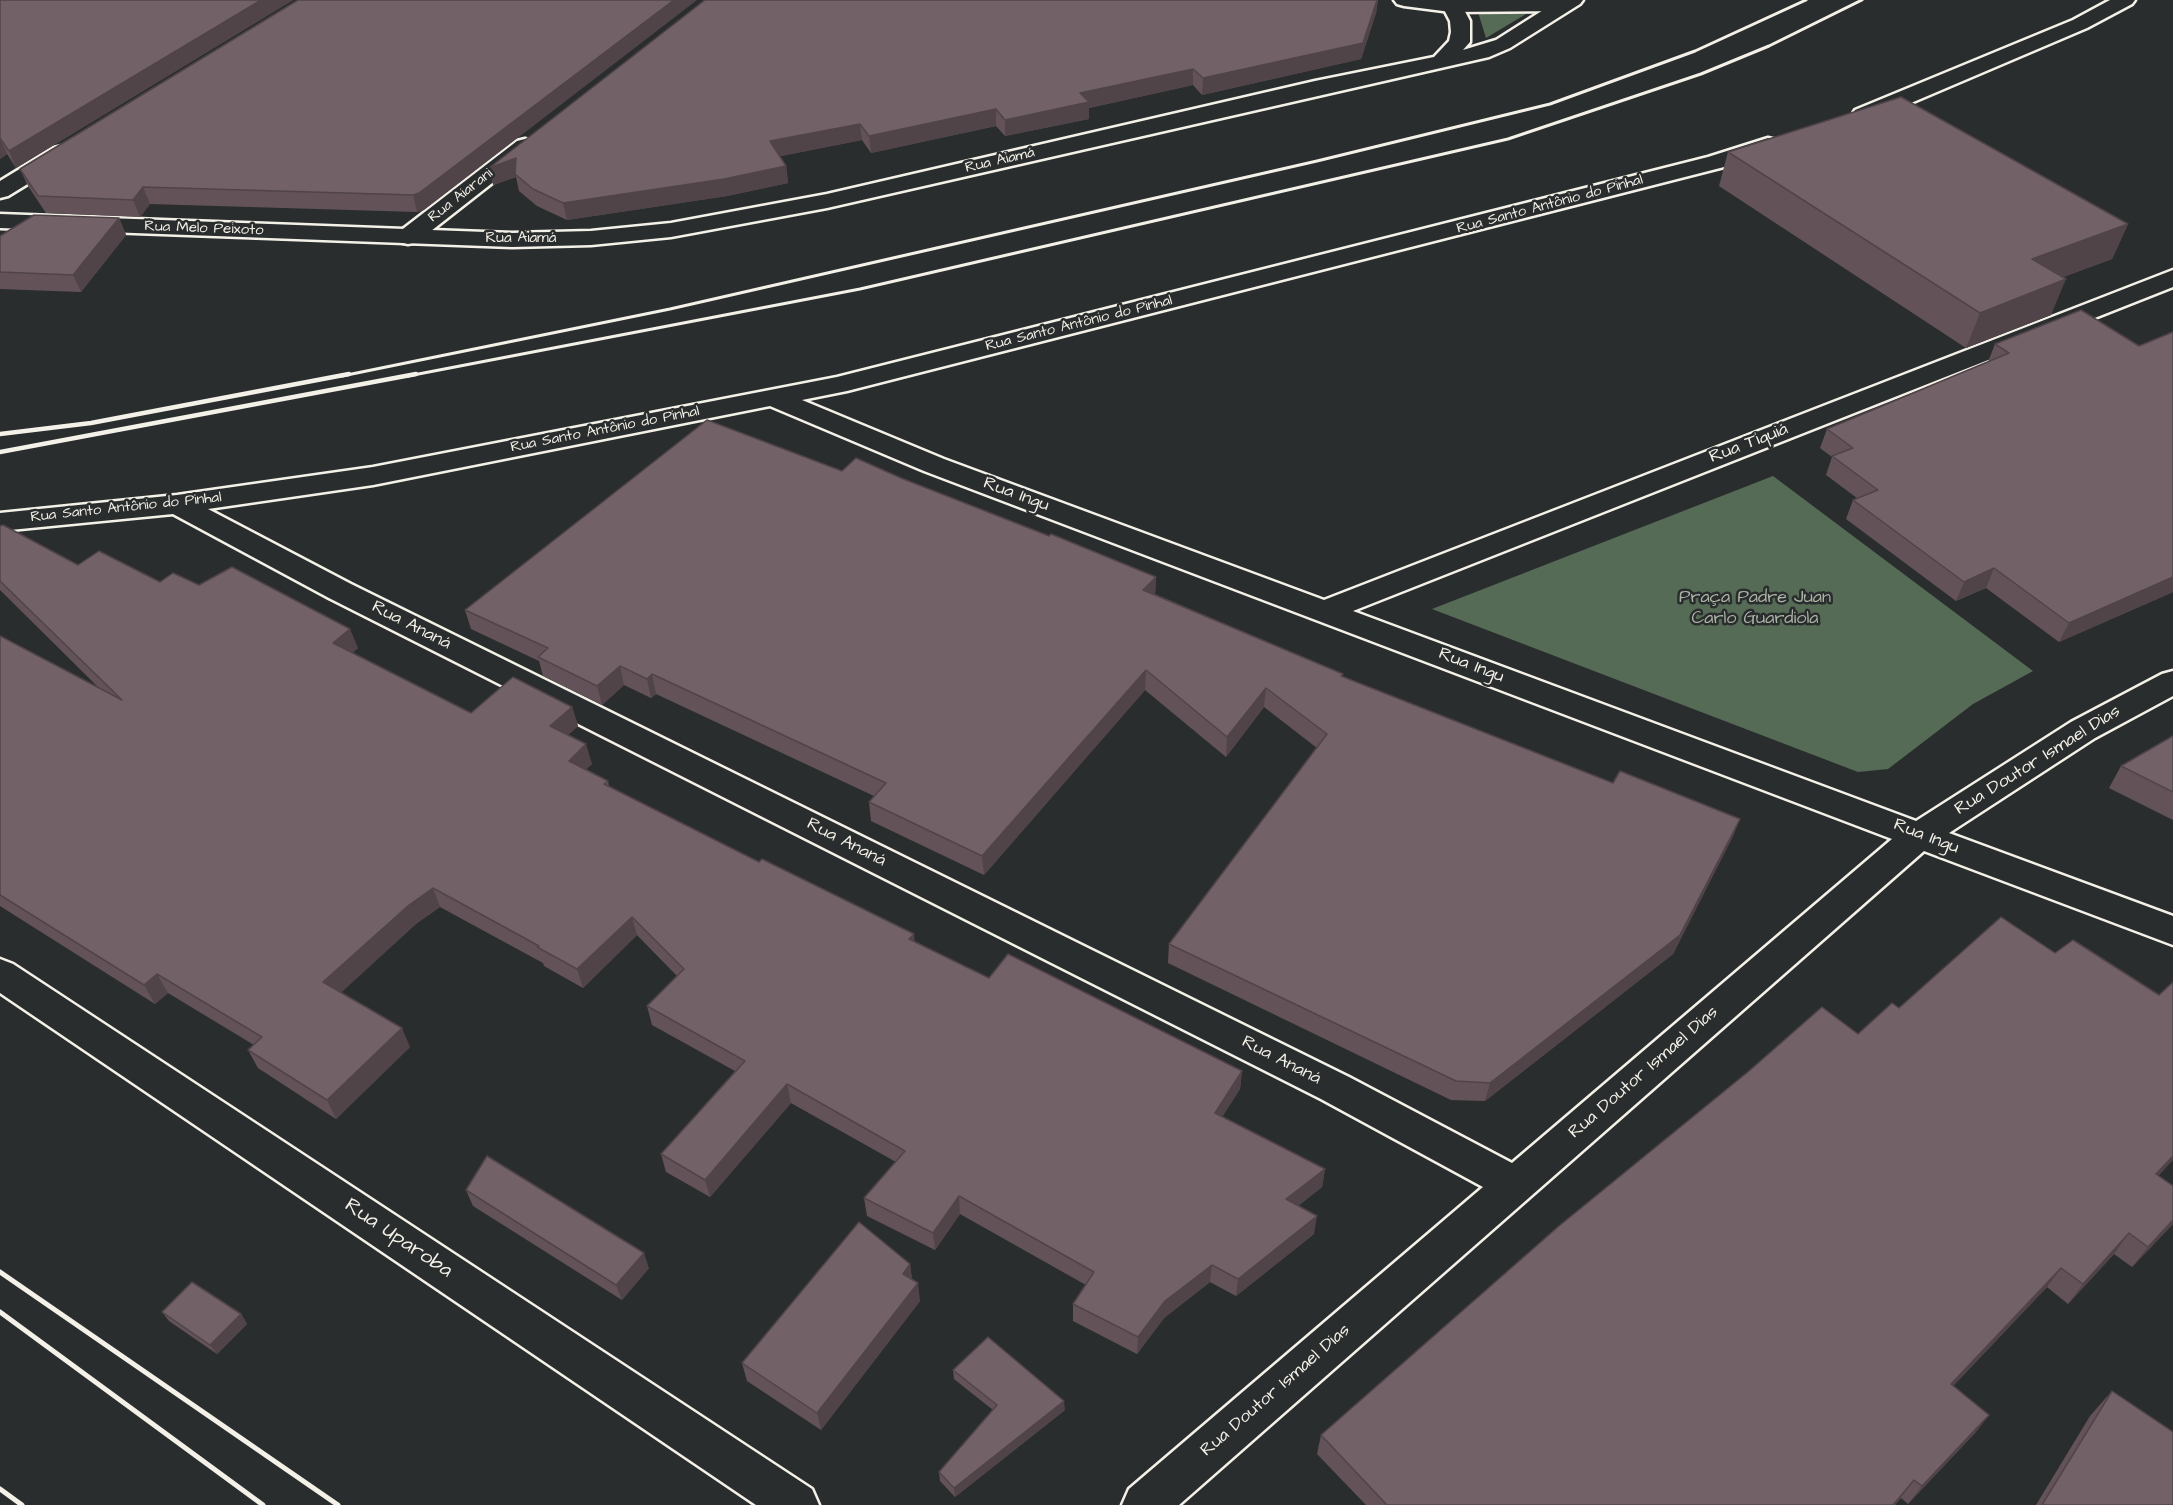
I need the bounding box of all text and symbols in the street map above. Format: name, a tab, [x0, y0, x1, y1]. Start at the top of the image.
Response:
street label: Rua Aiamá	[963, 144, 1037, 178]
street label: Rua Aiarani	[425, 165, 497, 227]
street label: Rua Santo Antônio do Pinhal	[1455, 171, 1645, 239]
street label: Rua Melo Peixoto	[144, 218, 264, 240]
street label: Rua Aiamá	[486, 230, 556, 248]
street label: Rua Santo Antônio do Pinhal	[984, 292, 1174, 356]
street label: Rua Santo Antônio do Pinhal	[509, 403, 701, 457]
street label: Rua Tiquiá	[1707, 419, 1791, 469]
street label: Rua Ingu	[980, 473, 1052, 517]
street label: Rua Santo Antônio do Pinhal	[30, 489, 222, 527]
park label: Praça Padre Juan Carlo Guardiola	[1679, 587, 1831, 630]
street label: Rua Ananá	[368, 597, 454, 655]
street label: Rua Ingu	[1435, 644, 1507, 688]
street label: Rua Doutor Ismael Dias	[1951, 701, 2125, 821]
street label: Rua Ananá	[803, 814, 889, 872]
street label: Rua Ingu	[1890, 815, 1962, 859]
street label: Rua Doutor Ismael Dias	[1565, 1002, 1723, 1144]
street label: Rua Ananá	[1238, 1032, 1324, 1090]
street label: Rua Uparoba	[339, 1194, 457, 1284]
street label: Rua Doutor Ismael Dias	[1197, 1320, 1355, 1462]

